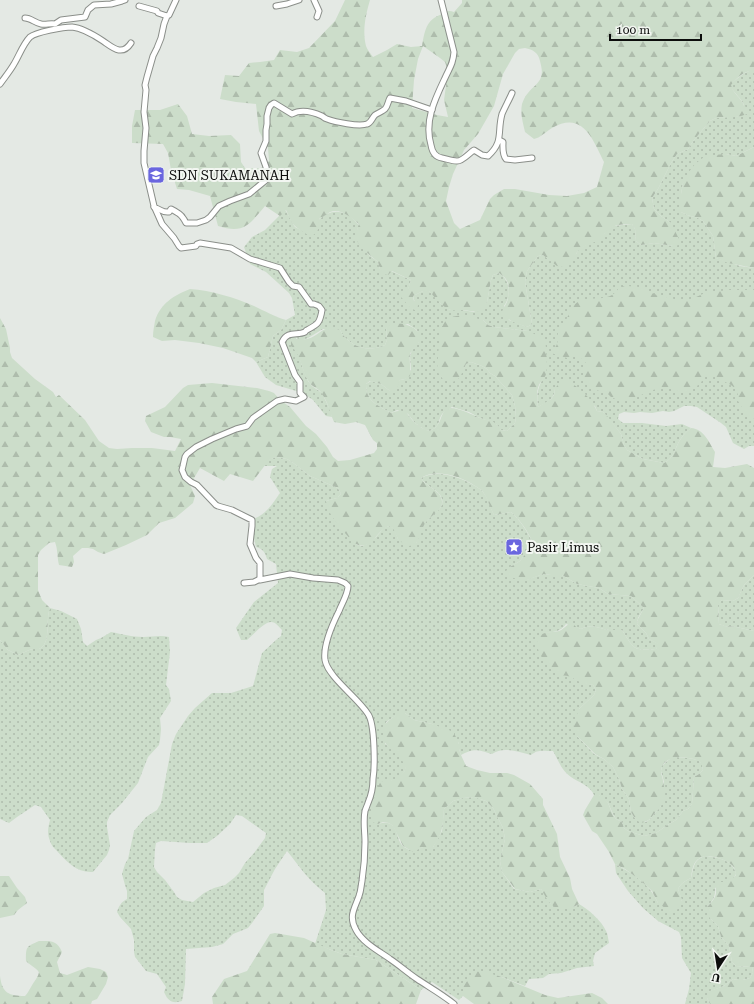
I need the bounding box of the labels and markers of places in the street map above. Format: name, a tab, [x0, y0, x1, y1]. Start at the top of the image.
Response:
school or university icon: SDN SUKAMANAH	[146, 165, 166, 185]
place label: SDN SUKAMANAH	[169, 168, 290, 183]
place icon: Pasir Limus	[504, 537, 524, 557]
place label: Pasir Limus	[527, 540, 599, 555]

